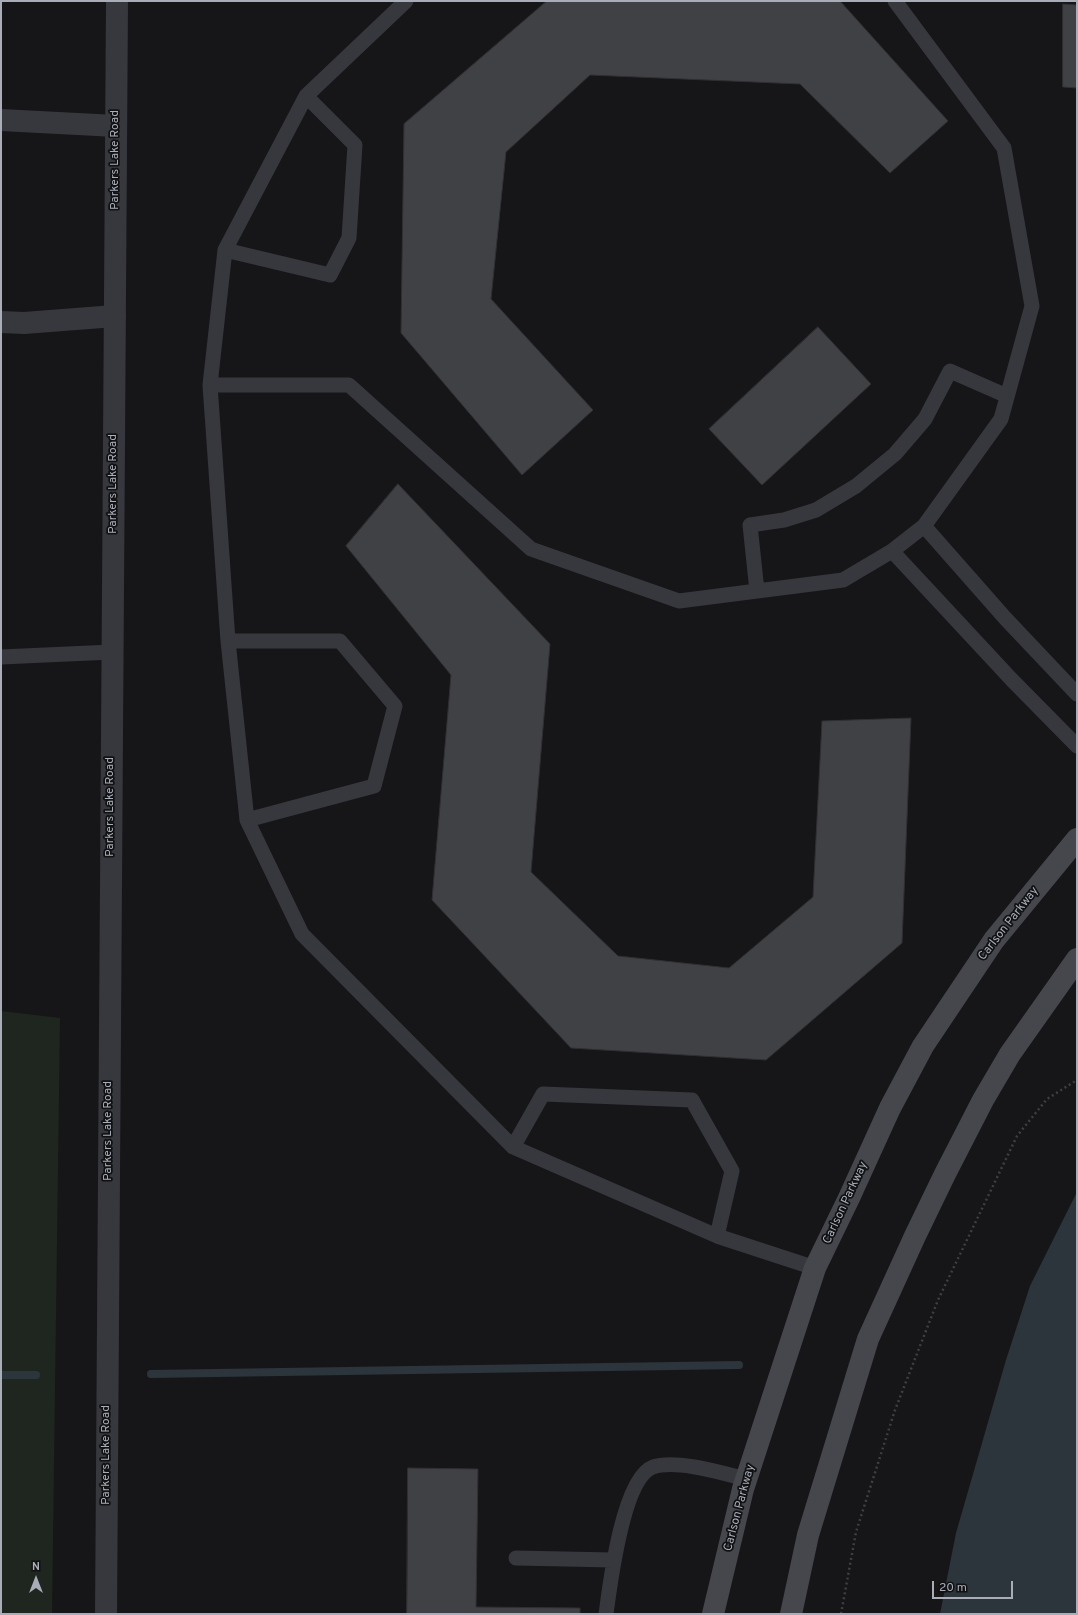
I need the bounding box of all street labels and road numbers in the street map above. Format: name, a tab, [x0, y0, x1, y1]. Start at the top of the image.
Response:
street label: Parkers Lake Road	[109, 110, 123, 210]
street label: Parkers Lake Road	[107, 434, 121, 534]
street label: Parkers Lake Road	[104, 757, 118, 857]
street label: Carlson Parkway	[976, 884, 1042, 964]
street label: Parkers Lake Road	[102, 1081, 116, 1181]
street label: Carlson Parkway	[821, 1159, 871, 1247]
street label: Parkers Lake Road	[100, 1405, 114, 1505]
street label: Carlson Parkway	[721, 1463, 759, 1553]

